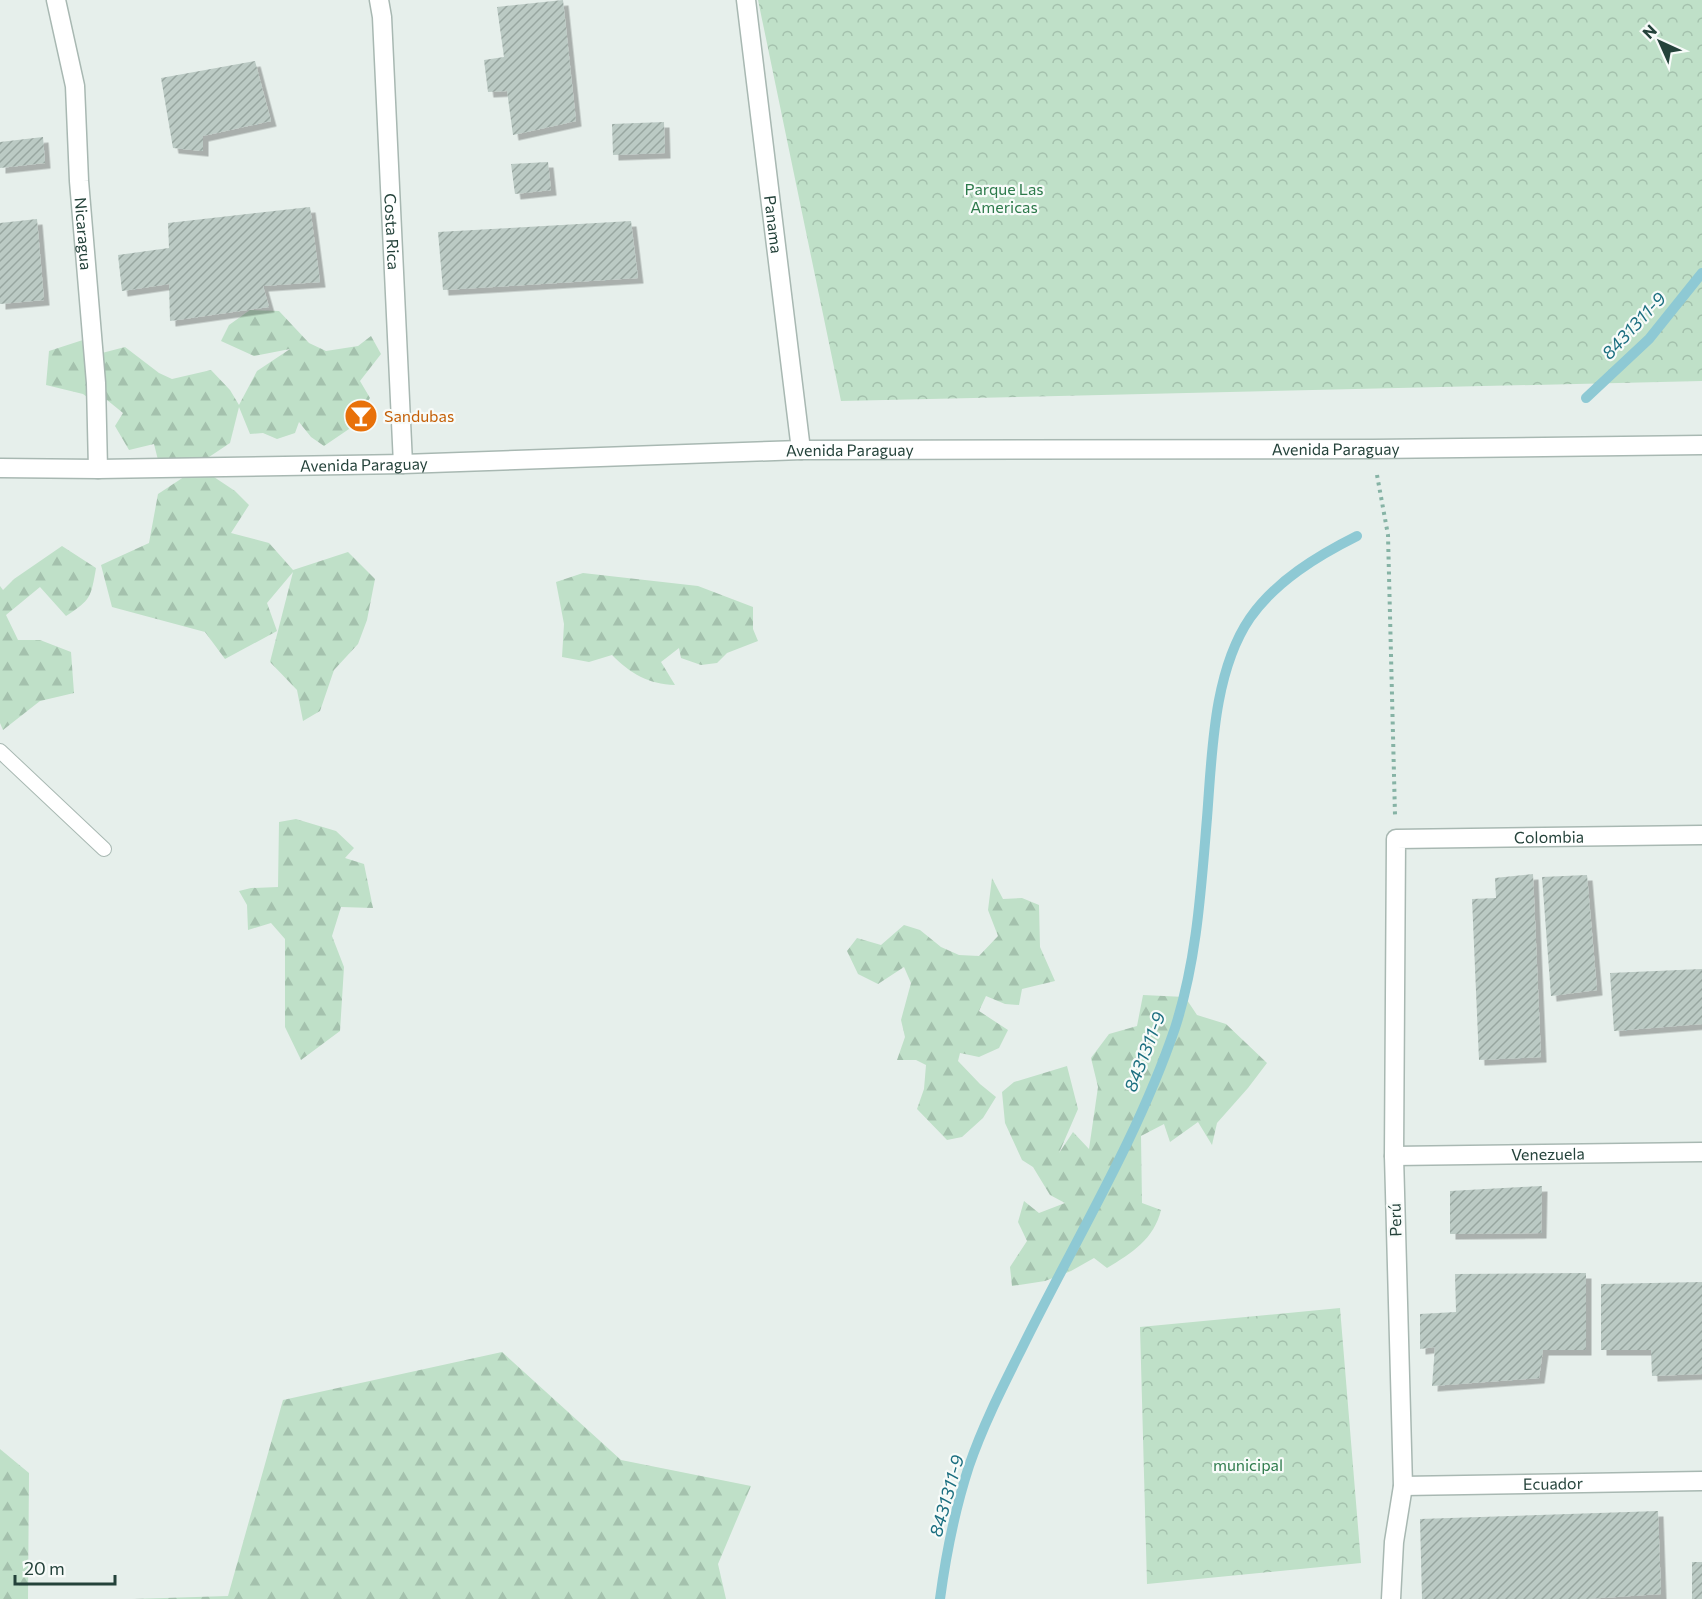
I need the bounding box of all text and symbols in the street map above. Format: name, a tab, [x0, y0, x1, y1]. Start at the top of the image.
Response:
north arrow	[1630, 12, 1690, 72]
text: N	[1638, 20, 1660, 42]
park label: Parque Las Americas	[964, 179, 1044, 216]
street label: Costa Rica	[381, 193, 404, 270]
street label: Panama	[761, 194, 787, 254]
street label: Nicaragua	[71, 196, 96, 271]
water label: 8431311-9	[1597, 287, 1670, 363]
bar icon: Sandubas	[343, 398, 379, 434]
place label: Sandubas	[384, 406, 454, 425]
street label: Avenida Paraguay	[1272, 439, 1400, 458]
street label: Avenida Paraguay	[785, 440, 914, 460]
street label: Avenida Paraguay	[300, 453, 428, 475]
street label: Colombia	[1514, 827, 1584, 846]
water label: 8431311-9	[1119, 1008, 1169, 1095]
street label: Venezuela	[1511, 1144, 1585, 1163]
street label: Perú	[1384, 1203, 1405, 1237]
water label: 8431311-9	[924, 1452, 968, 1539]
park label: municipal	[1213, 1455, 1283, 1474]
street label: Ecuador	[1523, 1473, 1584, 1493]
scale bar	[15, 1548, 116, 1586]
text: 20 m	[24, 1557, 65, 1579]

